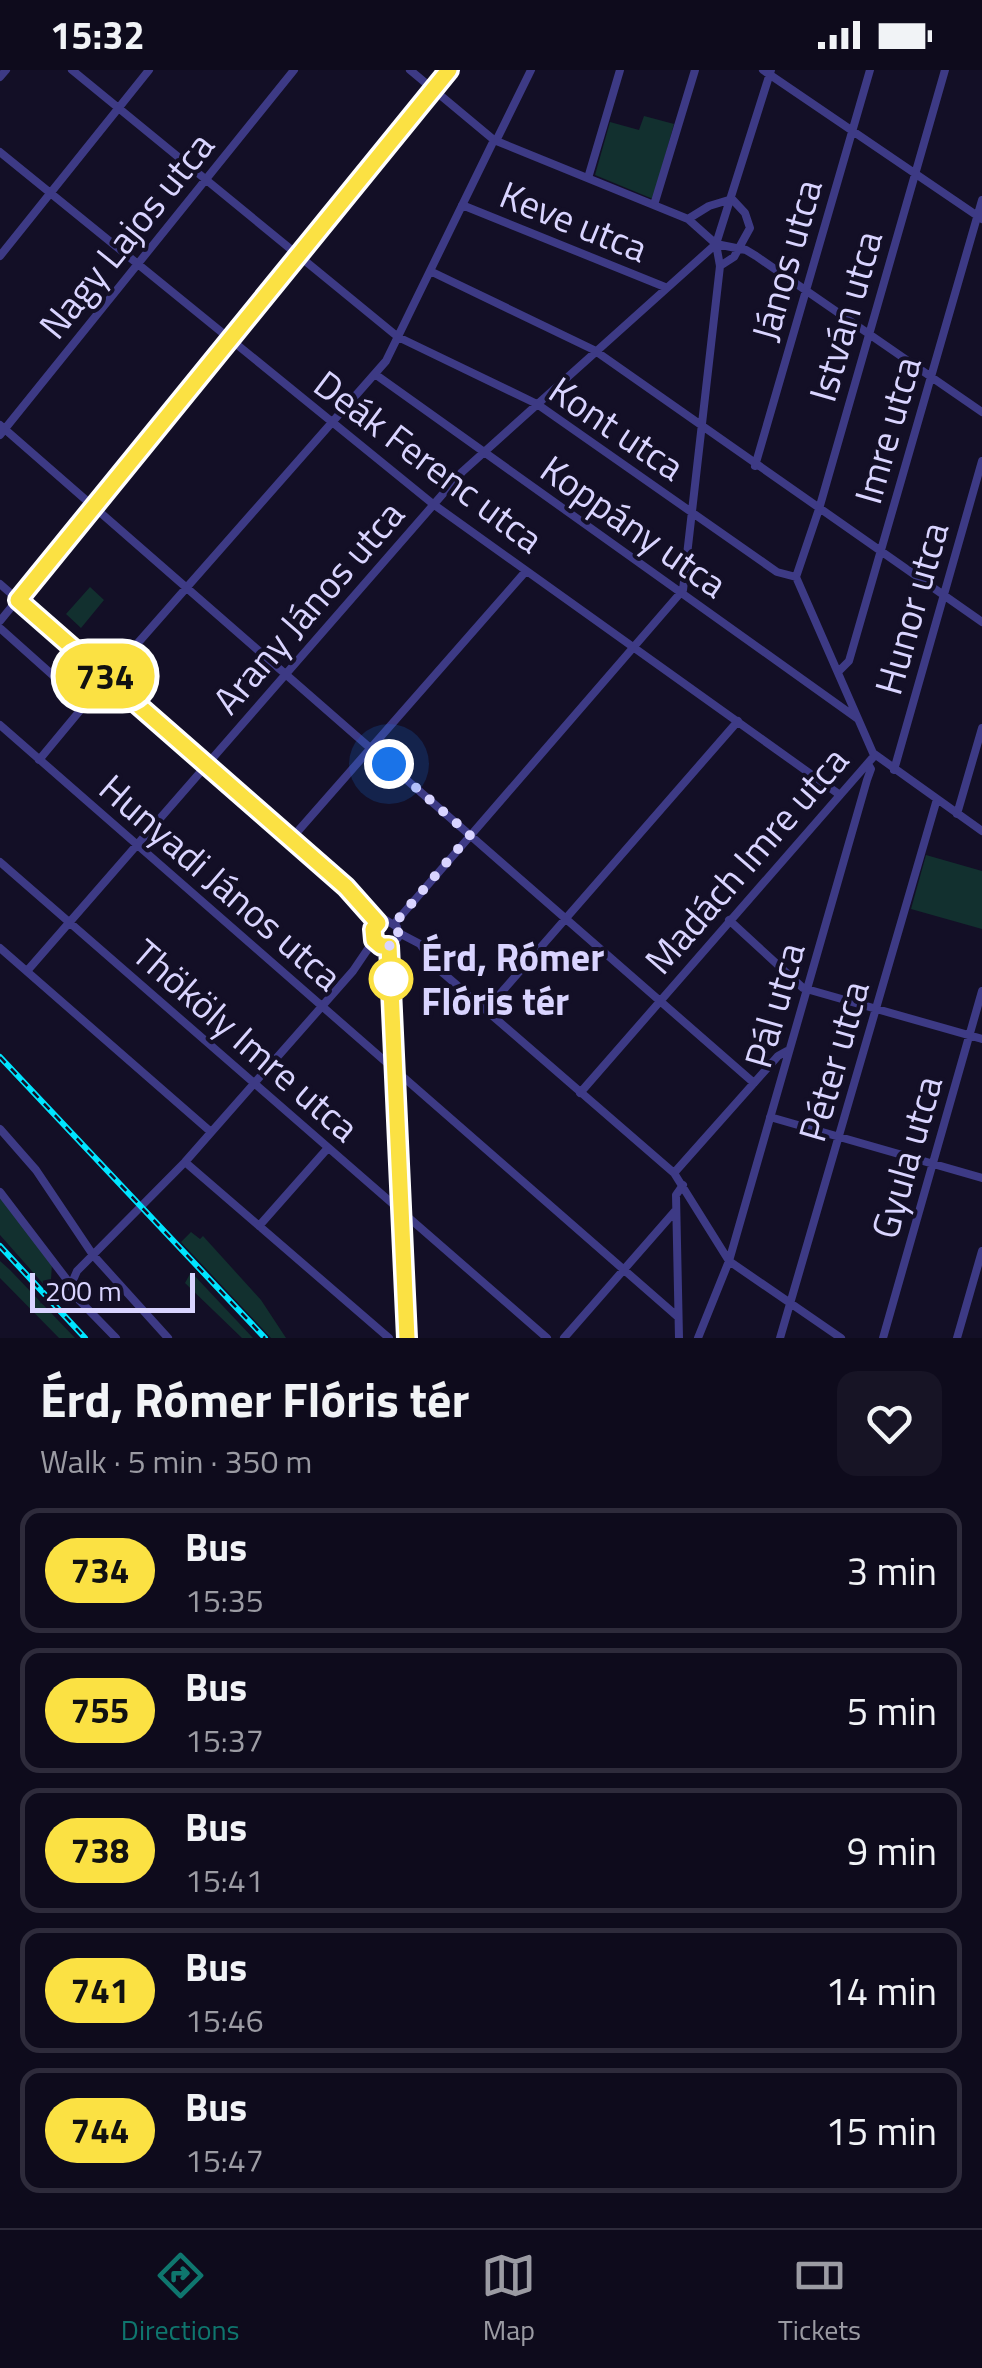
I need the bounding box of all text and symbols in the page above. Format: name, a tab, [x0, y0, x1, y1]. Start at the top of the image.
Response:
text: 15:32	[50, 6, 145, 64]
street label: Nagy Lajos utca	[24, 119, 228, 351]
street label: Keve utca	[491, 165, 657, 277]
street label: János utca	[735, 172, 837, 348]
street label: István utca	[793, 224, 897, 408]
street label: Imre utca	[838, 350, 936, 510]
street label: Deák Ferenc utca	[302, 355, 556, 567]
street label: Kont utca	[538, 361, 696, 495]
street label: Koppány utca	[529, 440, 739, 612]
street label: Arany János utca	[198, 487, 418, 727]
street label: Hunor utca	[859, 515, 963, 701]
line badge: 734	[48, 644, 162, 708]
text: 734	[76, 649, 134, 703]
street label: Madách Imre utca	[630, 733, 862, 987]
your location	[364, 739, 414, 789]
street label: Hunyadi János utca	[87, 760, 355, 1004]
street label: Thököly Imre utca	[120, 925, 372, 1155]
place label: Érd, Rómer Flóris tér	[421, 928, 604, 1030]
street label: Pál utca	[729, 936, 819, 1074]
marker: Érd, Rómer Flóris tér	[370, 958, 412, 1000]
street label: Péter utca	[782, 974, 884, 1148]
street label: Gyula utca	[855, 1069, 957, 1245]
scale bar	[30, 1268, 195, 1312]
text: 200 m	[45, 1269, 122, 1312]
text: Érd, Rómer Flóris tér	[40, 1363, 469, 1436]
button: heart	[837, 1371, 942, 1476]
text: Walk · 5 min · 350 m	[40, 1437, 312, 1485]
text: Bus	[185, 1518, 247, 1576]
text: 3 min	[847, 1542, 937, 1600]
text: 734	[71, 1543, 129, 1597]
text: 15:35	[185, 1576, 264, 1624]
text: Bus	[185, 1658, 247, 1716]
text: 5 min	[847, 1682, 937, 1740]
text: 755	[71, 1683, 129, 1737]
text: 15:37	[185, 1716, 264, 1764]
text: Bus	[185, 1798, 247, 1856]
text: 9 min	[847, 1822, 937, 1880]
text: 738	[71, 1823, 129, 1877]
text: 15:41	[185, 1856, 264, 1904]
text: Bus	[185, 1938, 247, 1996]
text: 14 min	[826, 1962, 937, 2020]
text: 741	[71, 1963, 129, 2017]
text: 15:46	[185, 1996, 264, 2044]
text: Bus	[185, 2078, 247, 2136]
text: 15 min	[826, 2102, 937, 2160]
text: 744	[71, 2103, 129, 2157]
text: 15:47	[185, 2136, 264, 2184]
tab: Directions	[121, 2248, 240, 2351]
tab: Map	[481, 2248, 536, 2351]
tab: Tickets	[778, 2248, 861, 2351]

